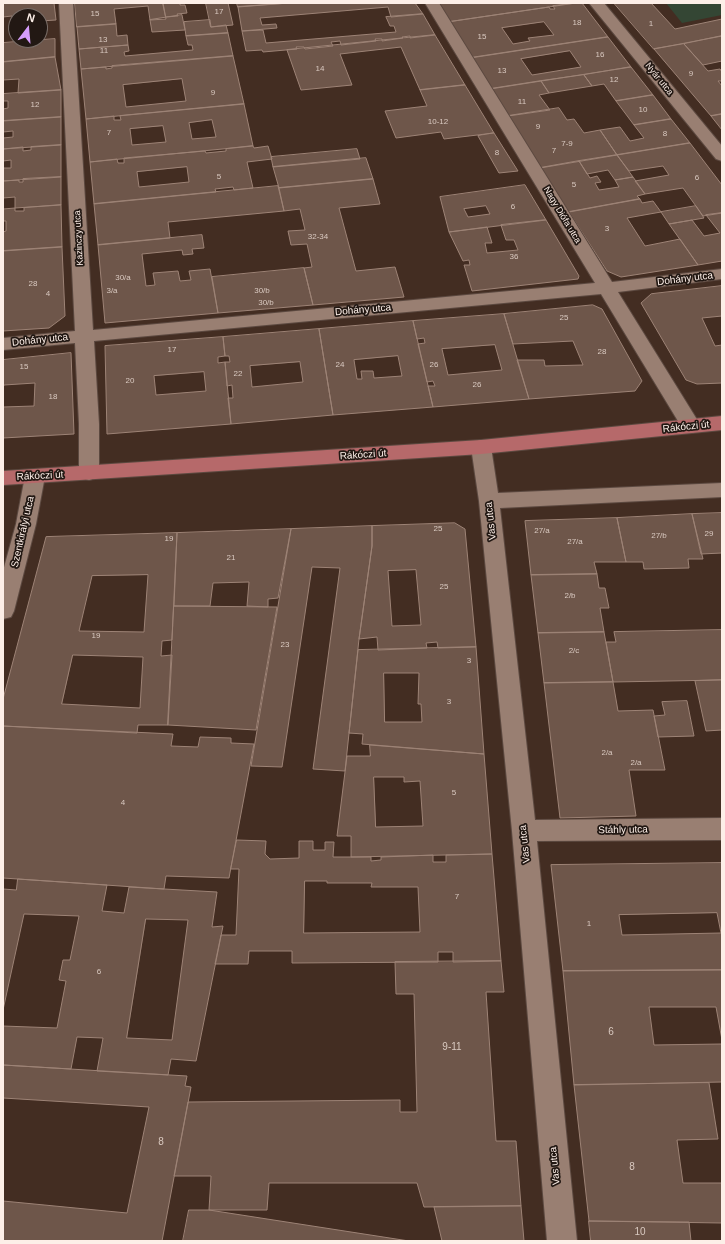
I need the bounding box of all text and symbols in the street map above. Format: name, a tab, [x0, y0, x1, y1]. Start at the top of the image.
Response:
house number: 17	[215, 7, 223, 17]
north arrow	[8, 8, 48, 48]
house number: 15	[91, 9, 99, 19]
text: N	[26, 11, 37, 24]
house number: 18	[573, 18, 581, 28]
house number: 1	[649, 19, 653, 29]
house number: 15	[478, 32, 486, 42]
house number: 13	[99, 35, 107, 45]
house number: 11	[100, 46, 108, 56]
house number: 16	[596, 50, 604, 60]
street label: Nyár utca	[643, 61, 675, 97]
house number: 14	[316, 64, 324, 74]
house number: 13	[498, 66, 506, 76]
house number: 9	[689, 69, 693, 79]
house number: 12	[610, 75, 618, 85]
house number: 9	[211, 88, 215, 98]
house number: 11	[518, 97, 526, 107]
house number: 12	[31, 100, 39, 110]
house number: 10	[639, 105, 647, 115]
house number: 10-12	[428, 117, 448, 127]
house number: 9	[536, 122, 540, 132]
house number: 7	[107, 128, 111, 138]
house number: 8	[663, 129, 667, 139]
house number: 7-9	[561, 139, 573, 149]
house number: 7	[552, 146, 556, 156]
house number: 8	[495, 148, 499, 158]
house number: 5	[217, 172, 221, 182]
house number: 6	[695, 173, 699, 183]
house number: 5	[572, 180, 576, 190]
street label: Nagy Diófa utca	[541, 185, 583, 245]
house number: 6	[511, 202, 515, 212]
street label: Kazinczy utca	[72, 210, 86, 266]
house number: 3	[605, 224, 609, 234]
house number: 32-34	[308, 232, 328, 242]
house number: 36	[510, 252, 518, 262]
street label: Dohány utca	[656, 270, 714, 288]
house number: 30/a	[115, 273, 131, 283]
house number: 28	[29, 279, 37, 289]
house number: 3/a	[106, 286, 118, 296]
house number: 30/b	[254, 286, 270, 296]
house number: 4	[46, 289, 50, 299]
house number: 30/b	[258, 298, 274, 308]
street label: Dohány utca	[335, 302, 391, 318]
house number: 25	[560, 313, 568, 323]
street label: Dohány utca	[11, 331, 69, 349]
house number: 17	[168, 345, 176, 355]
house number: 28	[598, 347, 606, 357]
house number: 24	[336, 360, 344, 370]
house number: 26	[430, 360, 438, 370]
house number: 15	[20, 362, 28, 372]
house number: 22	[234, 369, 242, 379]
house number: 20	[126, 376, 134, 386]
house number: 26	[473, 380, 481, 390]
house number: 18	[49, 392, 57, 402]
street label: Rákóczi út	[662, 419, 710, 435]
street label: Rákóczi út	[339, 447, 387, 463]
street label: Rákóczi út	[16, 469, 64, 483]
street label: Szentkirályi utca	[9, 495, 37, 569]
street label: Vas utca	[483, 501, 499, 541]
house number: 25	[434, 524, 442, 534]
house number: 27/a	[534, 526, 550, 536]
house number: 29	[705, 529, 713, 539]
house number: 27/b	[651, 531, 667, 541]
house number: 19	[165, 534, 173, 544]
house number: 27/a	[567, 537, 583, 547]
house number: 21	[227, 553, 235, 563]
house number: 25	[440, 582, 448, 592]
house number: 2/b	[564, 591, 576, 601]
house number: 19	[92, 631, 100, 641]
house number: 23	[281, 640, 289, 650]
house number: 2/c	[569, 646, 579, 656]
house number: 3	[467, 656, 471, 666]
house number: 3	[447, 697, 451, 707]
house number: 2/a	[601, 748, 613, 758]
house number: 2/a	[630, 758, 642, 768]
house number: 5	[452, 788, 456, 798]
house number: 4	[121, 798, 125, 808]
street label: Vas utca	[517, 824, 533, 864]
street label: Stáhly utca	[598, 824, 648, 836]
house number: 7	[455, 892, 459, 902]
house number: 1	[587, 919, 591, 929]
house number: 6	[97, 967, 101, 977]
house number: 6	[608, 1026, 614, 1038]
house number: 9-11	[442, 1041, 462, 1053]
house number: 8	[158, 1136, 164, 1148]
street label: Vas utca	[547, 1146, 563, 1186]
house number: 8	[629, 1161, 635, 1173]
house number: 10	[634, 1226, 646, 1238]

